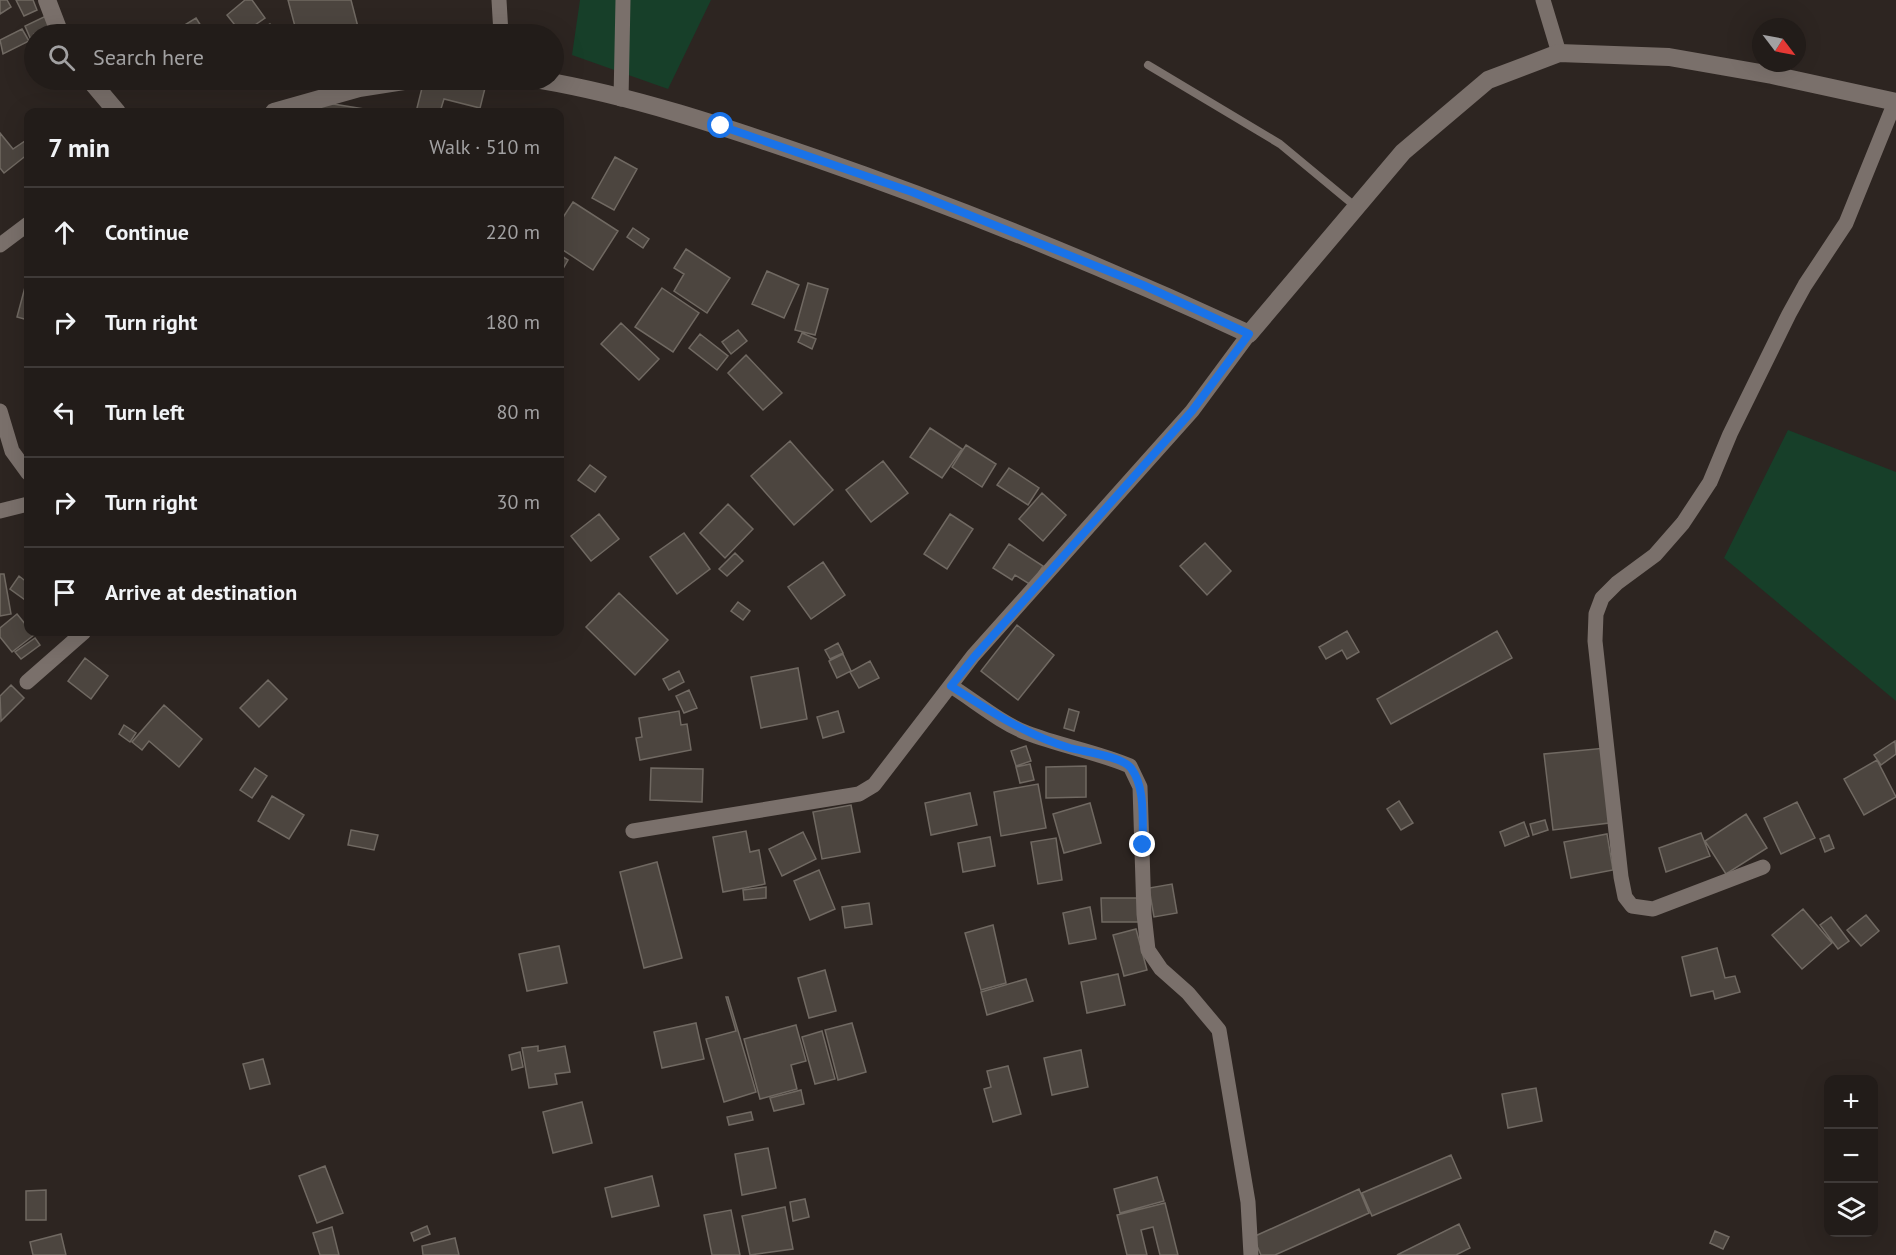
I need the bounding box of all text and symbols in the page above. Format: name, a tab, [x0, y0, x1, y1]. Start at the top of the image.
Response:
north arrow	[1752, 18, 1806, 72]
search box	[24, 24, 564, 90]
icon: search	[45, 41, 78, 74]
text: Search here	[93, 43, 204, 71]
route start	[707, 112, 733, 138]
text: 7 min	[48, 131, 110, 164]
text: Walk · 510 m	[429, 134, 540, 160]
icon: ahead	[48, 216, 81, 249]
text: Continue	[105, 218, 189, 246]
text: 220 m	[486, 219, 540, 245]
icon: right	[48, 306, 81, 339]
text: Turn right	[105, 308, 197, 336]
text: 180 m	[486, 309, 540, 335]
icon: left	[48, 396, 81, 429]
text: Turn left	[105, 398, 185, 426]
text: 80 m	[497, 399, 540, 425]
icon: right	[48, 486, 81, 519]
text: Turn right	[105, 488, 197, 516]
text: 30 m	[497, 489, 540, 515]
icon: arrive	[48, 576, 81, 609]
text: Arrive at destination	[105, 578, 297, 606]
route end	[1129, 831, 1155, 857]
map controls	[1824, 1075, 1878, 1237]
button: +	[1824, 1075, 1878, 1129]
button: −	[1824, 1129, 1878, 1183]
button: layers	[1824, 1183, 1878, 1237]

